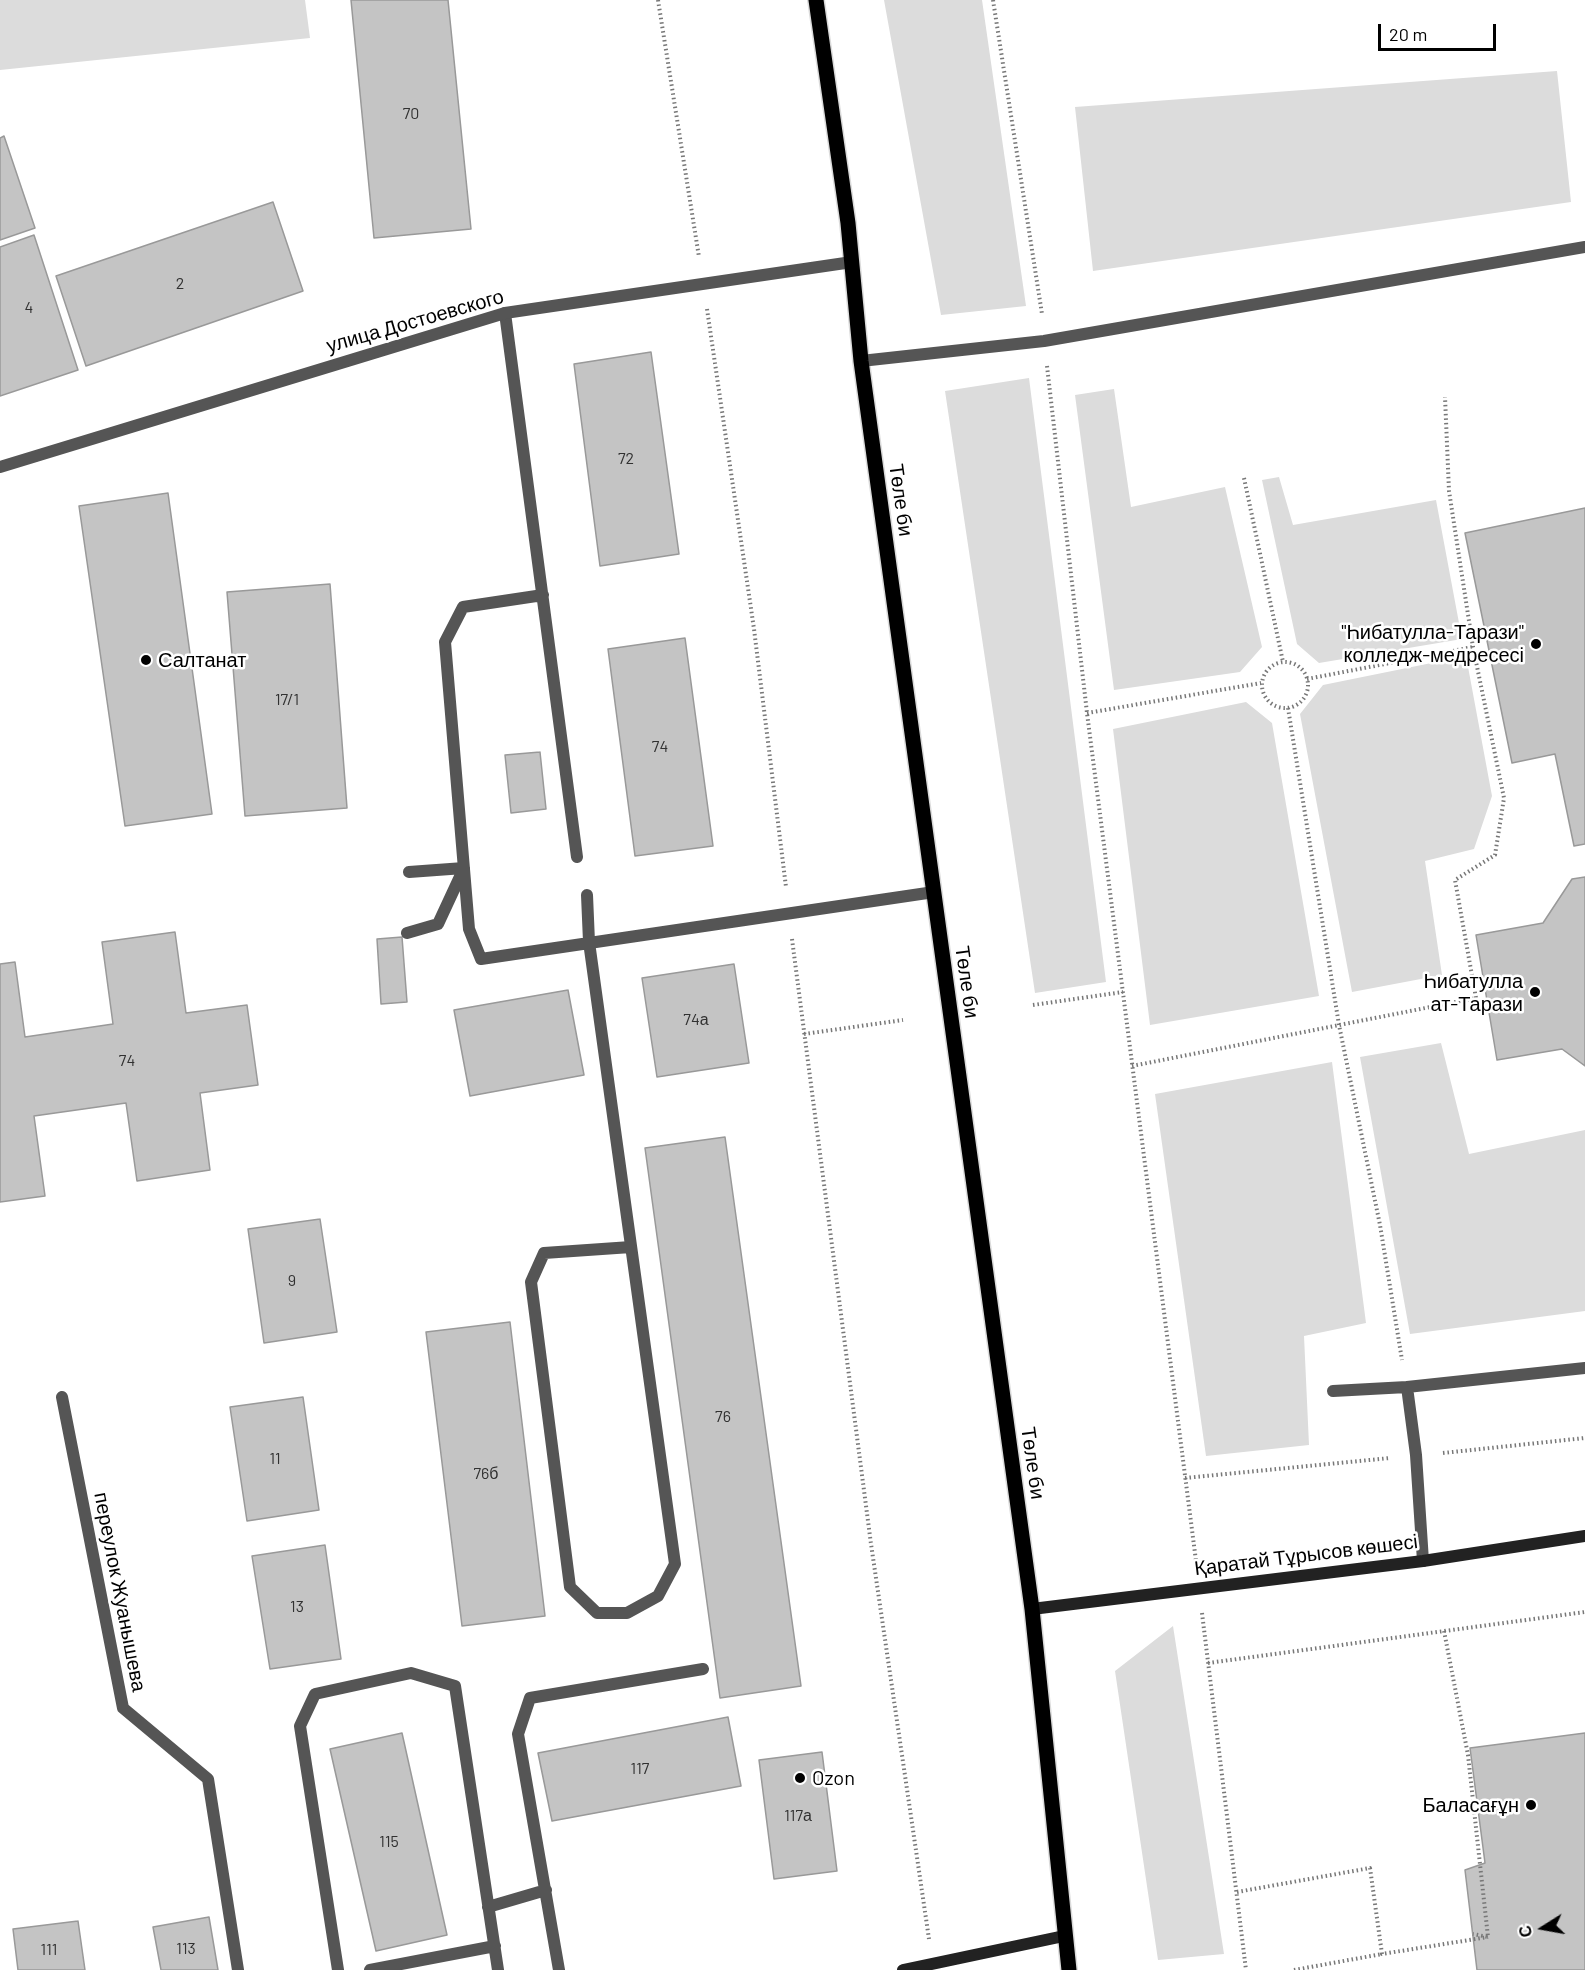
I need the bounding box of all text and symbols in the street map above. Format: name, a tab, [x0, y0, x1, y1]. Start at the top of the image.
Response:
scale bar	[1381, 12, 1500, 50]
text: 20 m	[1389, 23, 1427, 45]
house number: 70	[403, 104, 419, 124]
house number: 2	[176, 274, 184, 294]
street label: улица Достоевского	[323, 284, 507, 358]
house number: 4	[25, 298, 33, 318]
house number: 72	[618, 449, 634, 469]
street label: Төле би	[884, 462, 918, 538]
place label: "Һибатулла-Тарази" колледж-медресесі	[1341, 620, 1524, 667]
marker: "Һибатулла-Тарази" колледж-медресесі	[1529, 637, 1543, 651]
place label: Салтанат	[158, 648, 246, 672]
marker: Салтанат	[139, 653, 153, 667]
house number: 17/1	[275, 690, 299, 710]
house number: 74	[652, 737, 668, 757]
street label: Төле би	[950, 944, 984, 1020]
place label: Һибатулла ат-Тарази	[1423, 969, 1523, 1016]
marker: Һибатулла ат-Тарази	[1528, 985, 1542, 999]
house number: 74а	[683, 1010, 709, 1030]
house number: 74	[119, 1051, 135, 1071]
house number: 9	[288, 1271, 296, 1291]
house number: 76	[715, 1407, 731, 1427]
street label: Төле би	[1016, 1425, 1050, 1501]
house number: 11	[269, 1449, 281, 1469]
house number: 76б	[474, 1464, 498, 1484]
street label: переулок Жуанышева	[89, 1490, 151, 1694]
street label: Қаратай Тұрысов көшесі	[1193, 1529, 1419, 1581]
house number: 13	[290, 1597, 304, 1617]
house number: 117	[631, 1759, 649, 1779]
place label: Ozon	[812, 1766, 855, 1790]
marker: Ozon	[793, 1771, 807, 1785]
place label: Баласағұн	[1422, 1793, 1519, 1817]
marker: Баласағұн	[1524, 1798, 1538, 1812]
house number: 117а	[784, 1806, 812, 1826]
house number: 115	[379, 1832, 399, 1852]
north arrow	[1513, 1898, 1573, 1958]
text: С	[1514, 1924, 1535, 1939]
house number: 113	[176, 1939, 196, 1959]
house number: 111	[41, 1940, 57, 1960]

